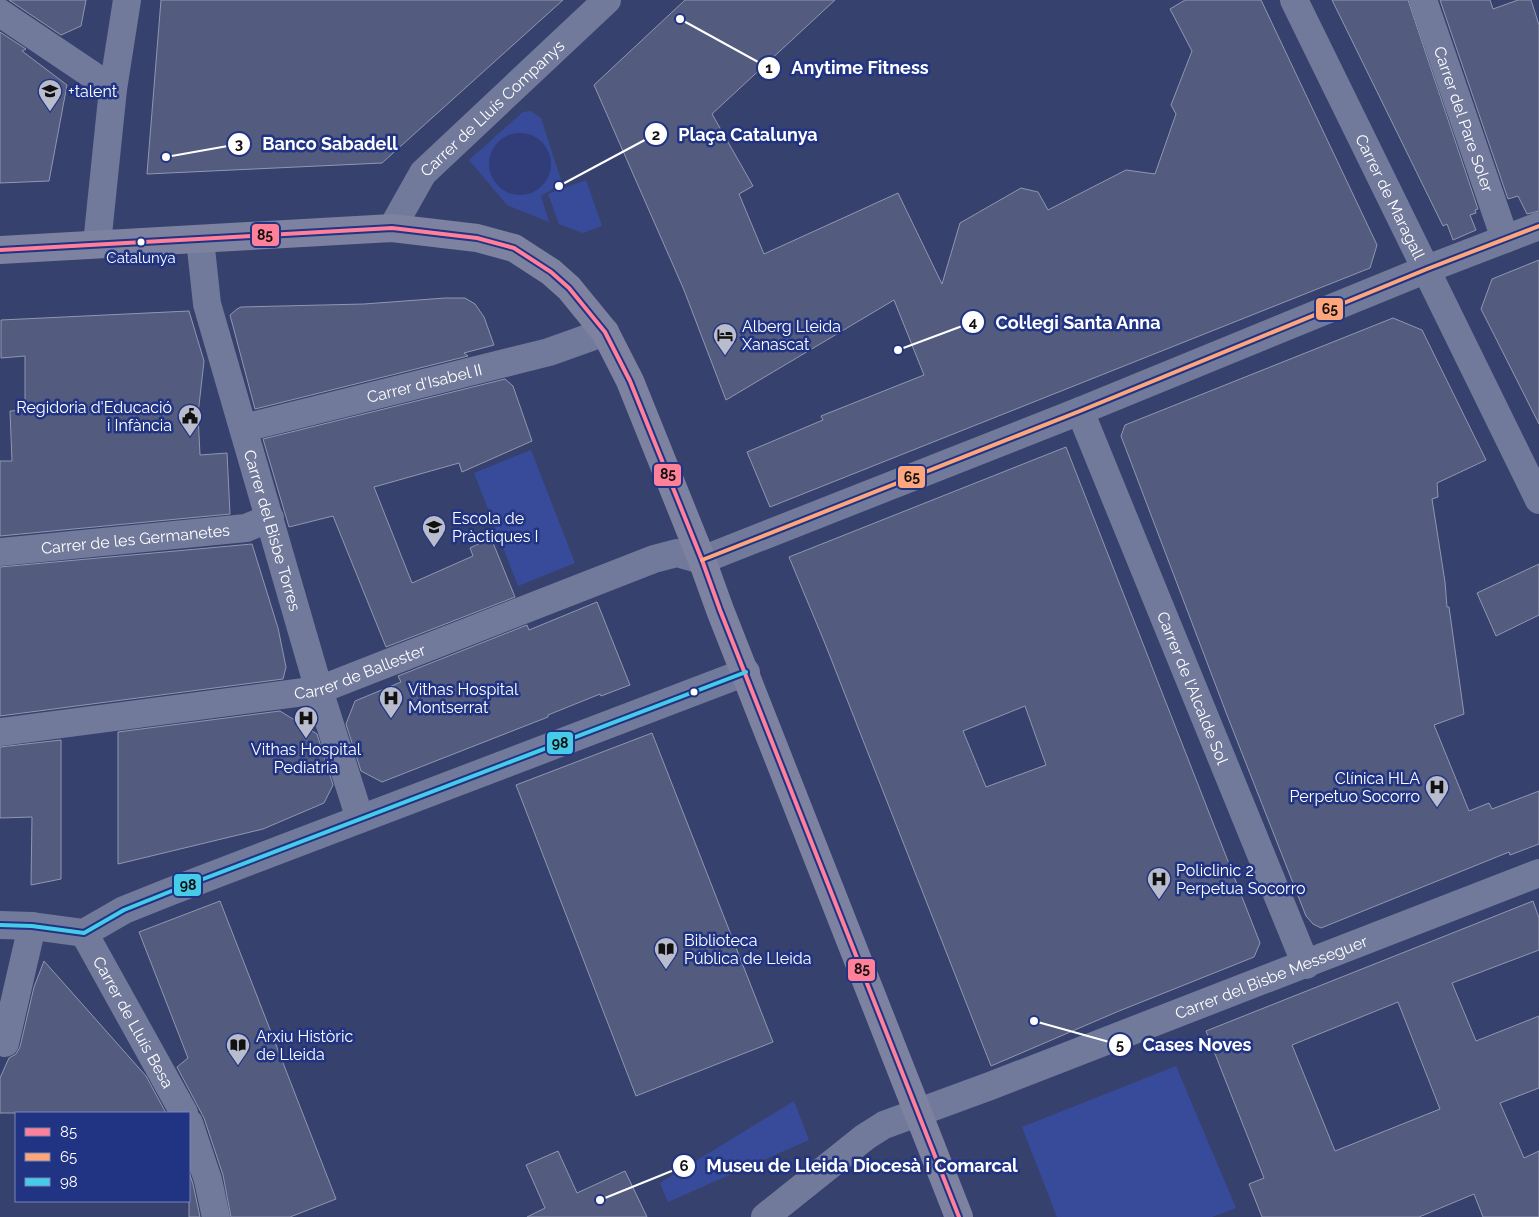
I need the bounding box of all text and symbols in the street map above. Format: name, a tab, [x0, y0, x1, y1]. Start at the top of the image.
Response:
street label: Carrer de Lluís Companys	[416, 36, 568, 180]
street label: Carrer del Pare Soler	[1430, 44, 1498, 195]
callout: Anytime Fitness	[757, 51, 939, 84]
text: Anytime Fitness	[791, 57, 929, 78]
text: 1	[765, 59, 773, 77]
school or university icon: +talent	[37, 78, 63, 112]
place label: +talent	[68, 82, 118, 101]
callout: Plaça Catalunya	[644, 118, 828, 151]
text: Plaça Catalunya	[678, 124, 818, 145]
text: 2	[652, 126, 660, 144]
callout: Banco Sabadell	[227, 128, 407, 161]
street label: Carrer de Maragall	[1352, 131, 1429, 263]
text: Banco Sabadell	[262, 133, 398, 154]
text: 3	[235, 135, 243, 153]
line badge: 85	[251, 223, 280, 247]
text: 85	[257, 227, 273, 243]
marker: Catalunya	[136, 237, 146, 247]
place label: Catalunya	[106, 249, 176, 267]
line badge: 65	[1315, 297, 1344, 321]
text: 65	[1322, 301, 1338, 317]
callout: Col·legi Santa Anna	[960, 306, 1171, 339]
text: Col·legi Santa Anna	[996, 312, 1160, 333]
text: 4	[969, 313, 978, 331]
place label: Alberg Lleida Xanascat	[742, 317, 841, 354]
hotel icon: Alberg Lleida Xanascat	[712, 322, 738, 356]
street label: Carrer d'Isabel II	[365, 360, 484, 407]
place label: Regidoria d'Educació i Infància	[16, 398, 172, 435]
public building icon: Regidoria d'Educació i Infància	[177, 403, 203, 437]
street label: Carrer del Bisbe Torres	[240, 447, 305, 613]
line badge: 85	[653, 463, 682, 487]
line badge: 65	[897, 465, 926, 489]
text: 85	[660, 466, 676, 482]
text: 65	[904, 469, 920, 485]
place label: Escola de Pràctiques I	[452, 509, 538, 546]
school or university icon: Escola de Pràctiques I	[421, 514, 447, 548]
street label: Carrer de les Germanetes	[40, 520, 231, 557]
street label: Carrer de l'Alcalde Sol	[1153, 609, 1233, 768]
street label: Carrer de Ballester	[293, 640, 428, 703]
place label: Vithas Hospital Montserrat	[408, 680, 519, 717]
hospital icon: Vithas Hospital Montserrat	[378, 685, 404, 719]
unlabelled marker	[689, 687, 699, 697]
hospital icon: Vithas Hospital Pediatria	[293, 705, 319, 739]
line badge: 98	[546, 731, 574, 755]
text: 98	[552, 735, 568, 751]
place label: Vithas Hospital Pediatria	[251, 740, 362, 777]
place label: Clínica HLA Perpetuo Socorro	[1290, 769, 1420, 806]
hospital icon: Clínica HLA Perpetuo Socorro	[1424, 774, 1450, 808]
place label: Policlinic 2 Perpetua Socorro	[1176, 861, 1306, 898]
hospital icon: Policlinic 2 Perpetua Socorro	[1146, 866, 1172, 900]
line badge: 98	[173, 873, 202, 897]
text: 98	[180, 877, 196, 893]
place label: Biblioteca Pública de Lleida	[684, 931, 811, 968]
street label: Carrer del Bisbe Messeguer	[1172, 931, 1370, 1023]
library icon: Biblioteca Pública de Lleida	[653, 936, 679, 970]
street label: Carrer de Lluís Besa	[89, 953, 178, 1091]
line badge: 85	[847, 958, 876, 982]
text: 85	[854, 961, 870, 977]
place label: Arxiu Històric de Lleida	[256, 1027, 353, 1064]
callout: Cases Noves	[1108, 1028, 1262, 1061]
library icon: Arxiu Històric de Lleida	[225, 1032, 251, 1066]
text: Cases Noves	[1143, 1034, 1252, 1055]
text: 5	[1116, 1036, 1124, 1054]
legend	[15, 1112, 190, 1202]
text: 85	[60, 1123, 77, 1141]
text: 65	[60, 1148, 77, 1166]
callout: Museu de Lleida Diocesà i Comarcal	[672, 1149, 1028, 1182]
text: Museu de Lleida Diocesà i Comarcal	[706, 1155, 1018, 1176]
text: 6	[679, 1157, 689, 1175]
text: 98	[60, 1173, 78, 1191]

